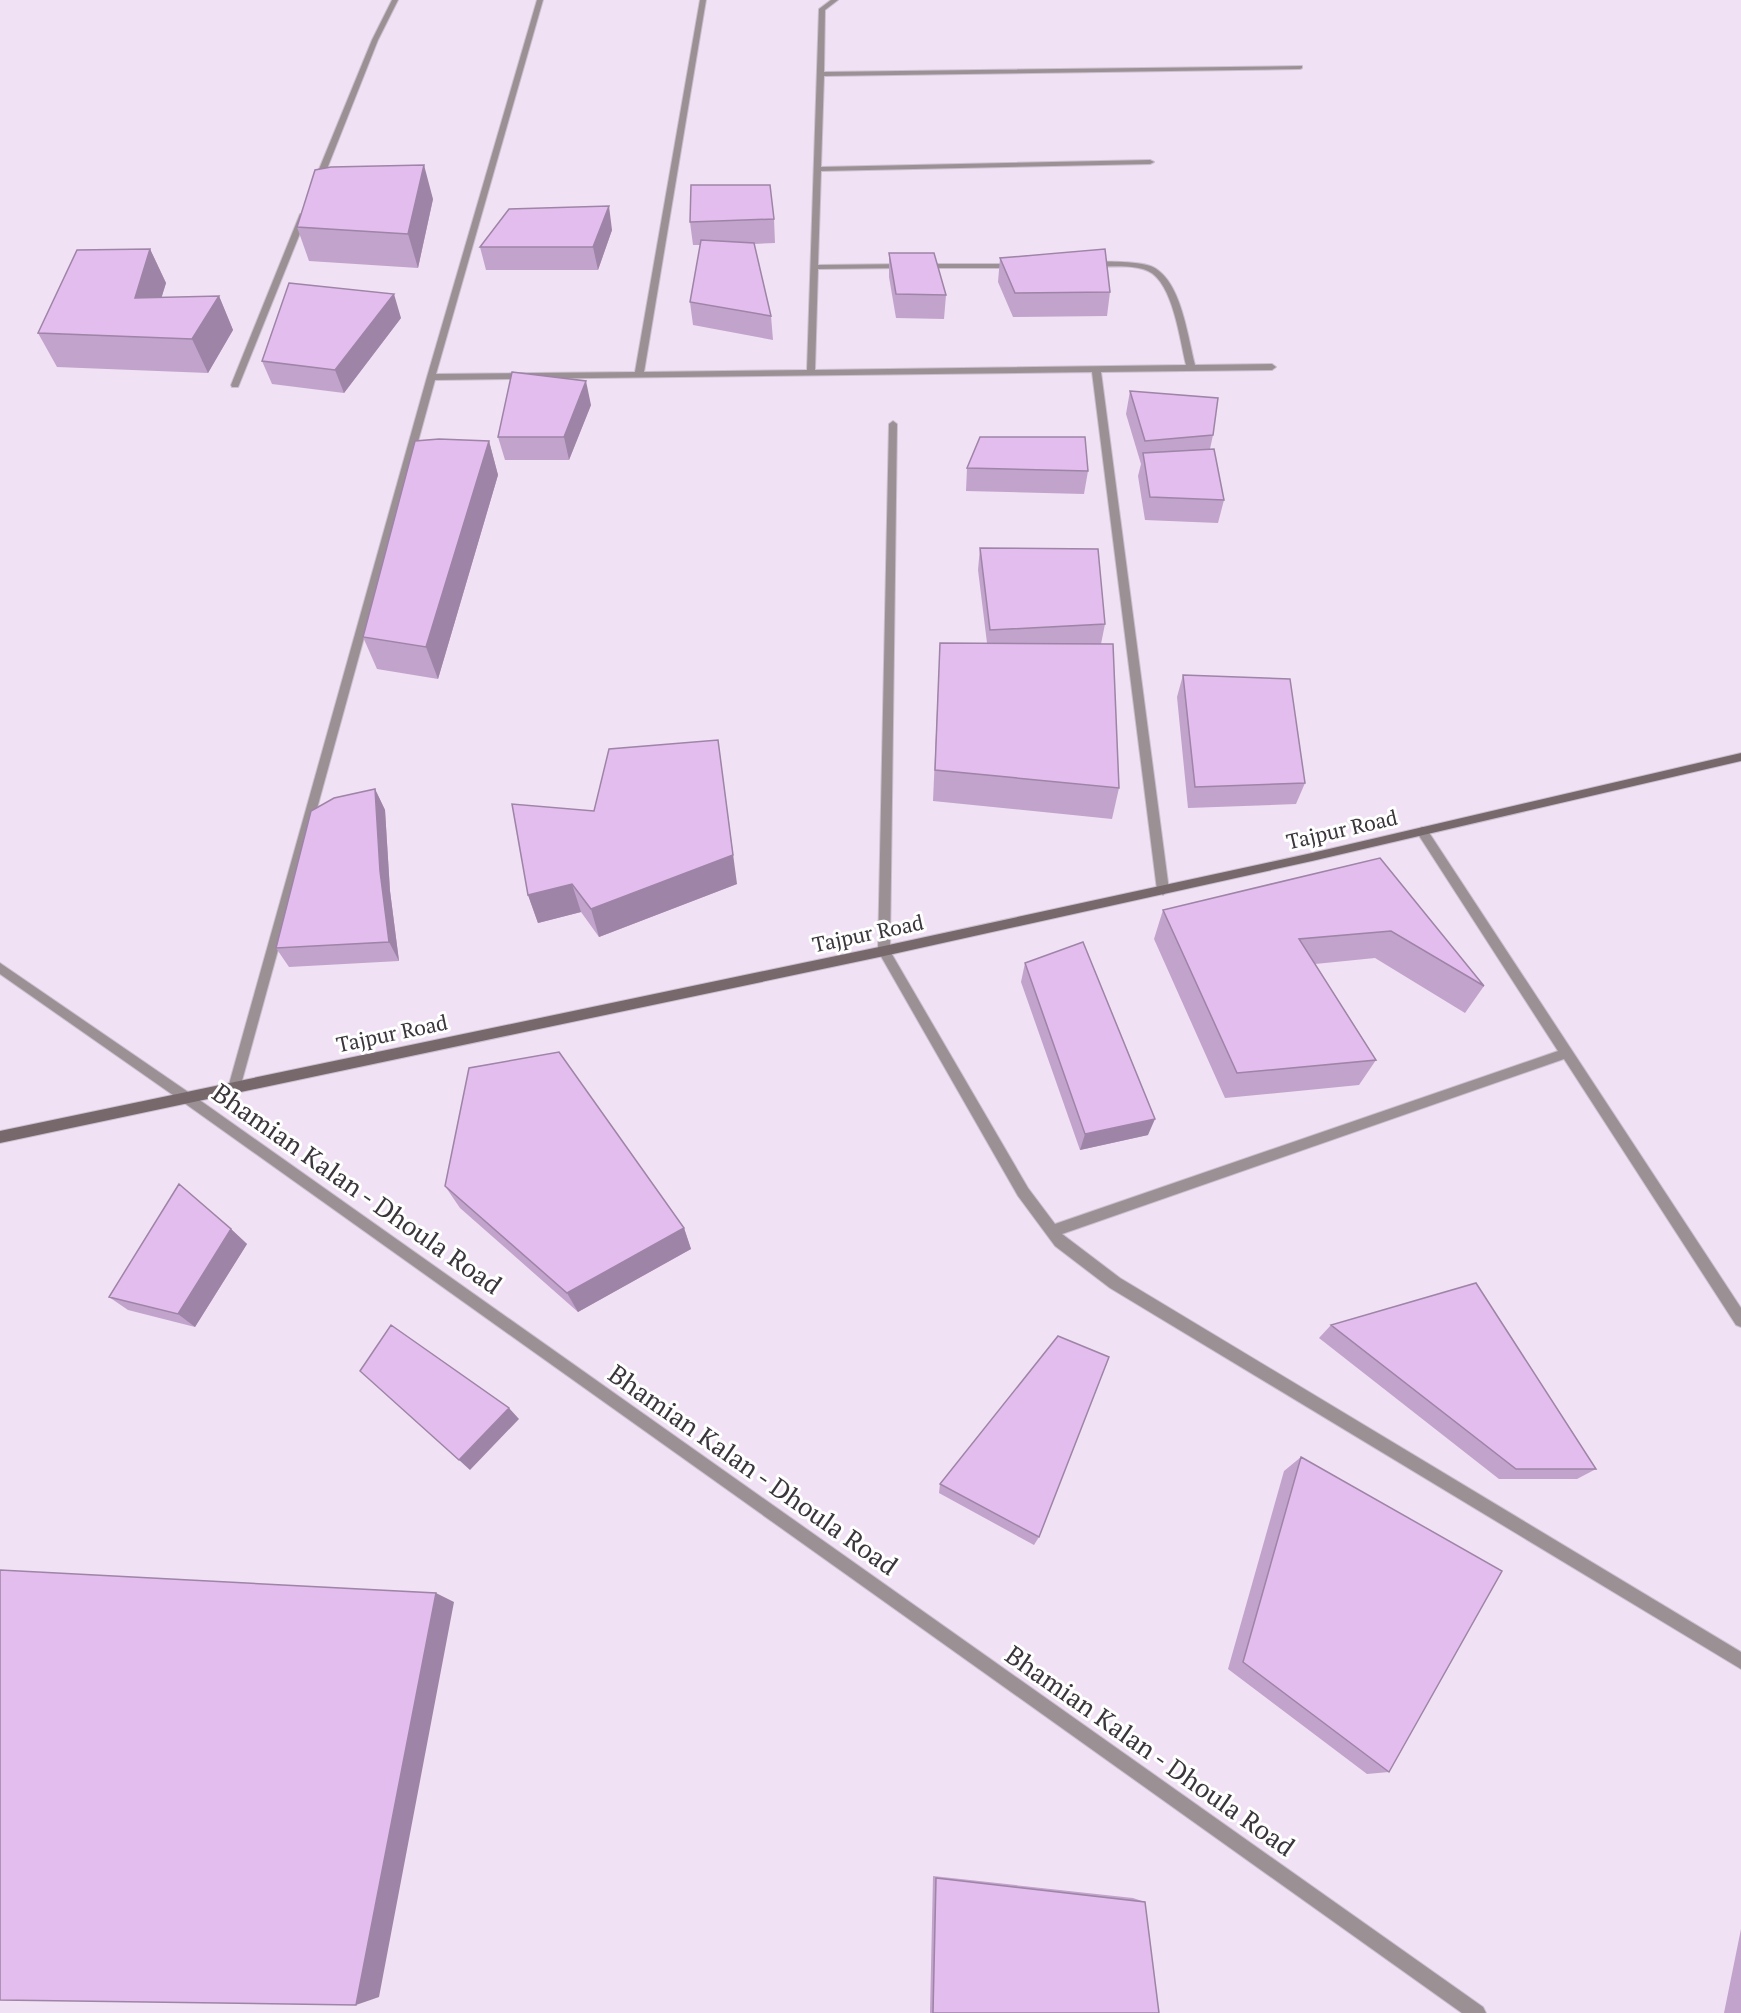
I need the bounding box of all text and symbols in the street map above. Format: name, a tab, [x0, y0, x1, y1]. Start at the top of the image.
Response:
street label: Tajpur Road	[1284, 803, 1400, 855]
street label: Tajpur Road	[810, 908, 926, 958]
street label: Tajpur Road	[334, 1008, 450, 1058]
street label: Bhamian Kalan - Dhoula Road	[206, 1075, 509, 1301]
street label: Bhamian Kalan - Dhoula Road	[602, 1356, 905, 1582]
street label: Bhamian Kalan - Dhoula Road	[999, 1637, 1302, 1863]

